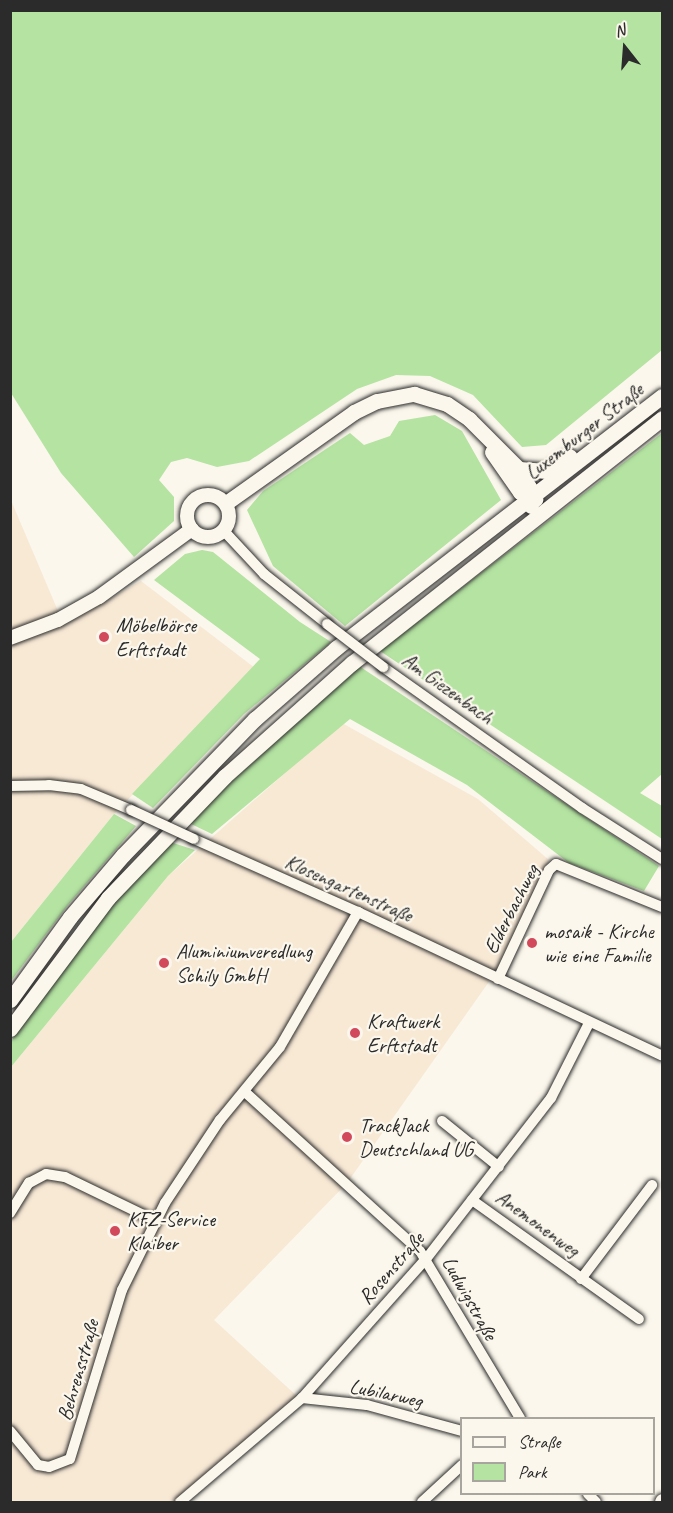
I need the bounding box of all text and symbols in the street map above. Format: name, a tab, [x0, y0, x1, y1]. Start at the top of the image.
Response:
north arrow	[595, 18, 655, 78]
text: N	[612, 20, 627, 42]
street label: Luxemburger Straße	[520, 377, 648, 485]
place label: Möbelbörse Erftstadt	[116, 612, 196, 662]
marker: Möbelbörse Erftstadt	[97, 630, 111, 644]
street label: Am Giezenbach	[397, 646, 499, 730]
street label: Klosengartenstraße	[281, 849, 417, 927]
street label: Elderbachweg	[478, 860, 544, 958]
place label: mosaik - Kirche wie eine Familie	[544, 918, 654, 968]
marker: mosaik - Kirche wie eine Familie	[525, 936, 539, 950]
place label: Aluminiumveredlung Schily GmbH	[176, 938, 312, 988]
marker: Aluminiumveredlung Schily GmbH	[157, 956, 171, 970]
place label: Kraftwerk Erftstadt	[367, 1008, 439, 1058]
marker: Kraftwerk Erftstadt	[348, 1026, 362, 1040]
place label: TrackJack Deutschland UG	[359, 1112, 473, 1162]
marker: TrackJack Deutschland UG	[340, 1130, 354, 1144]
street label: Anemonenweg	[491, 1184, 585, 1262]
place label: KFZ-Service Klaiber	[127, 1206, 215, 1256]
marker: KFZ-Service Klaiber	[108, 1224, 122, 1238]
street label: Rosenstraße	[353, 1227, 429, 1309]
street label: Ludwigstraße	[437, 1252, 503, 1344]
street label: Behrensstraße	[52, 1317, 104, 1423]
street label: Lubilarweg	[347, 1373, 425, 1413]
legend	[460, 1417, 655, 1495]
text: Straße	[518, 1431, 560, 1453]
text: Park	[518, 1461, 547, 1483]

